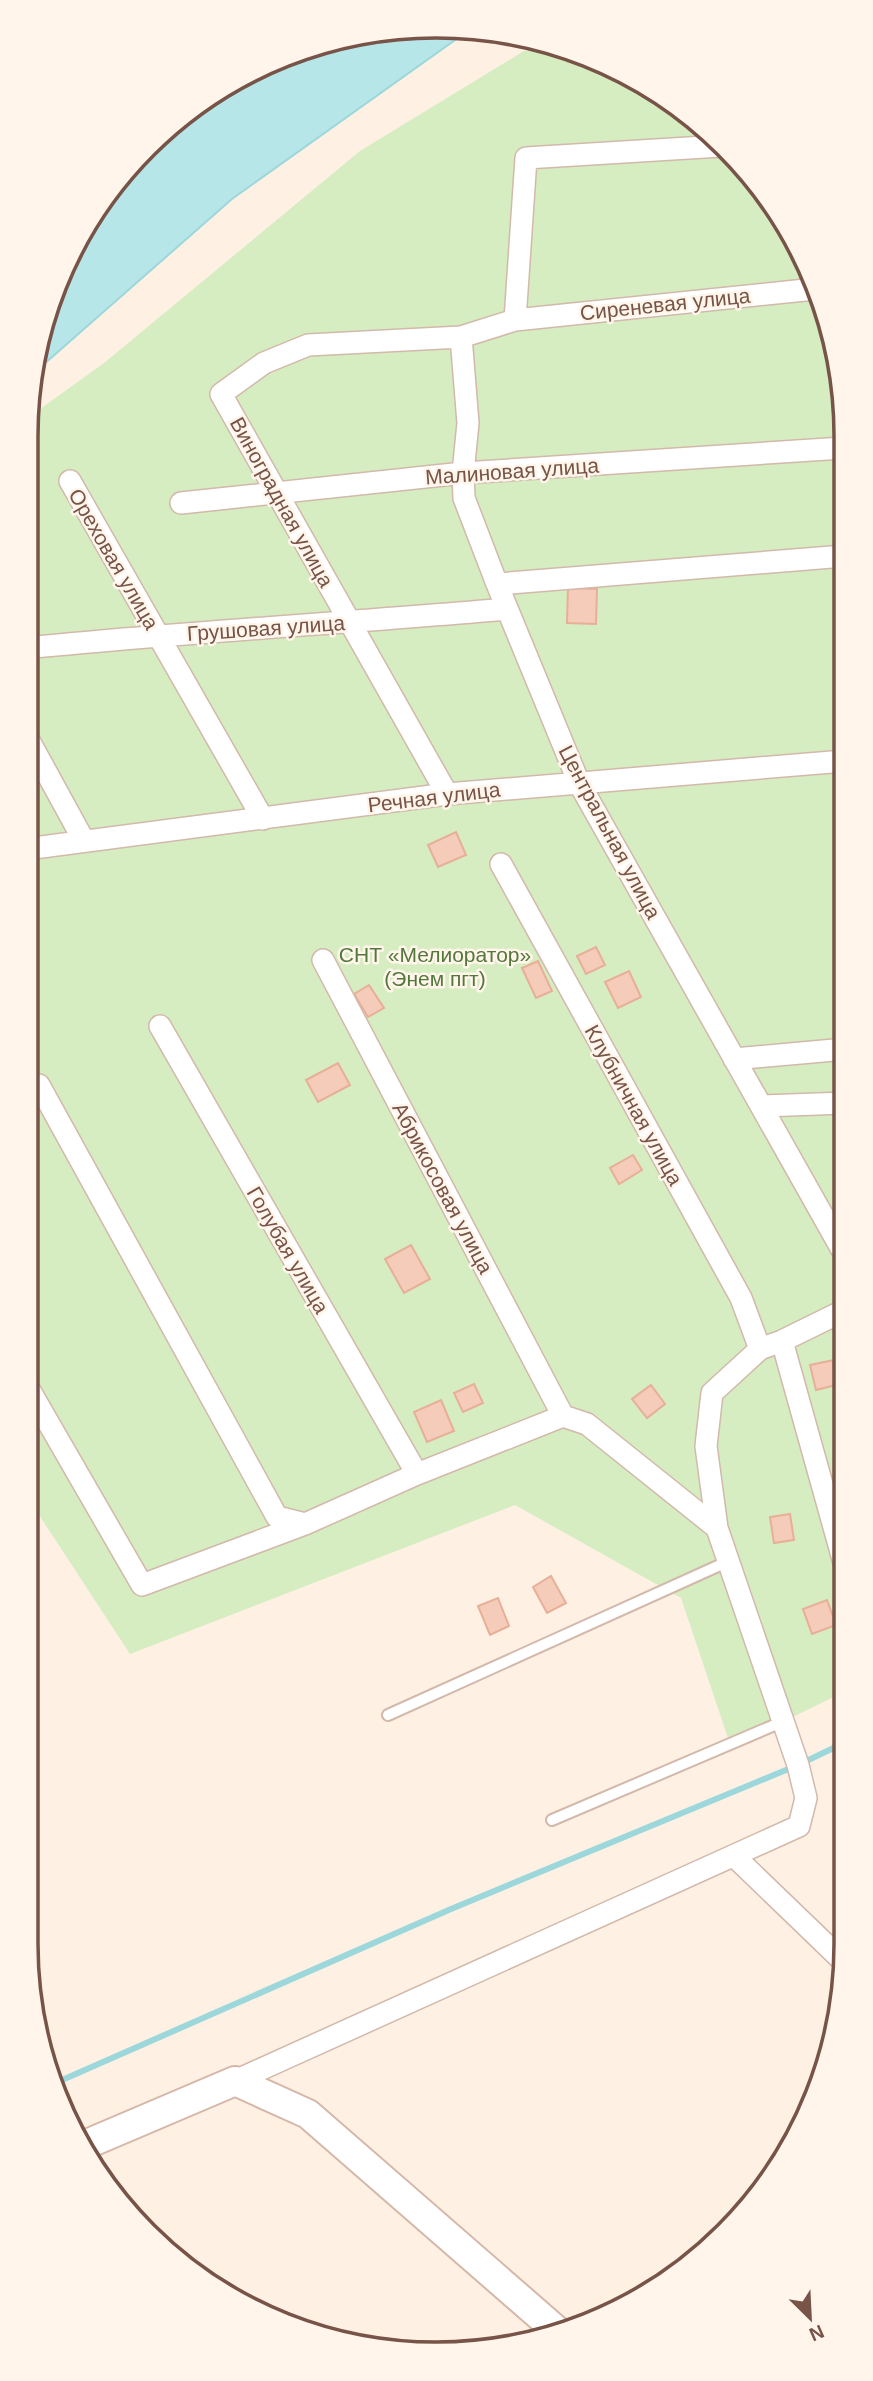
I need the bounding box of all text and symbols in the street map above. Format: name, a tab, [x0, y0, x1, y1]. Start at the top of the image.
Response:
street label: Сиреневая улица	[579, 284, 752, 324]
street label: Виноградная улица	[226, 413, 338, 591]
street label: Малиновая улица	[424, 453, 600, 489]
street label: Ореховая улица	[64, 485, 164, 634]
street label: Грушовая улица	[186, 611, 346, 645]
street label: Центральная улица	[554, 741, 666, 923]
street label: Речная улица	[366, 777, 502, 817]
park label: СНТ «Мелиоратор» (Энем пгт)	[339, 943, 531, 990]
street label: Клубничная улица	[580, 1021, 688, 1189]
street label: Абрикосовая улица	[388, 1099, 498, 1278]
street label: Голубая улица	[242, 1183, 334, 1318]
north arrow	[775, 2283, 845, 2353]
text: N	[806, 2321, 827, 2345]

